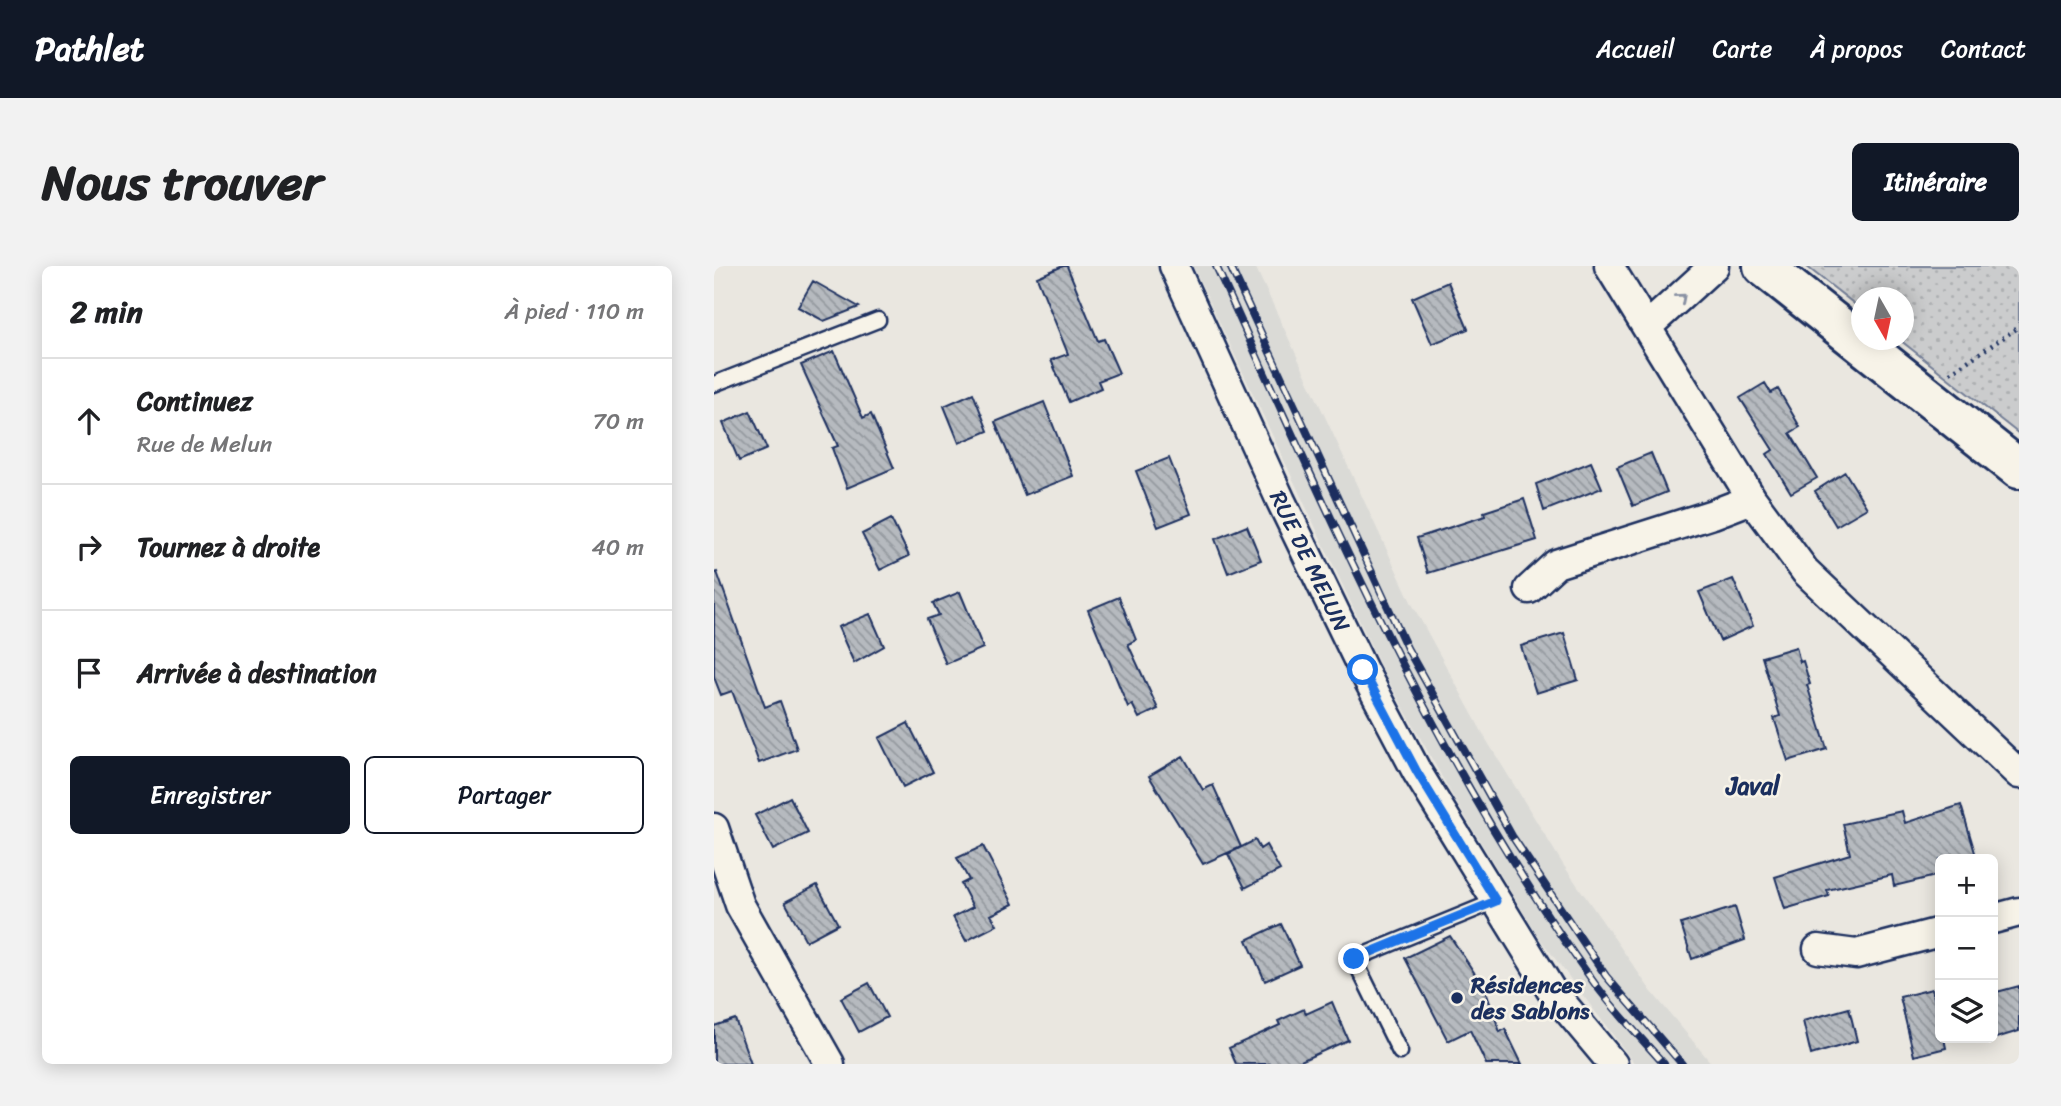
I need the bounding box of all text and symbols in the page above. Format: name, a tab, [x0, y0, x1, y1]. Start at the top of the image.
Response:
text: Pathlet	[35, 20, 144, 78]
text: Accueil	[1596, 28, 1675, 70]
text: Carte	[1713, 28, 1772, 70]
text: À propos	[1810, 28, 1903, 70]
text: Contact	[1941, 28, 2026, 70]
text: Nous trouver	[42, 139, 322, 226]
button: Itinéraire	[1852, 143, 2019, 221]
text: 2 min	[70, 285, 143, 339]
north arrow	[1851, 287, 1914, 350]
text: À pied · 110 m	[504, 291, 644, 332]
one-way arrow	[1673, 293, 1686, 306]
text: Continuez	[137, 378, 253, 424]
text: 70 m	[593, 401, 644, 442]
icon: ahead	[70, 402, 108, 440]
text: Rue de Melun	[137, 424, 272, 465]
street label: RUE DE MELUN	[1257, 483, 1362, 639]
text: Tournez à droite	[137, 524, 320, 570]
text: 40 m	[591, 527, 644, 568]
icon: right	[70, 528, 108, 566]
text: Arrivée à destination	[137, 650, 377, 696]
icon: arrive	[70, 654, 108, 692]
route start	[1347, 654, 1378, 685]
button: Enregistrer	[70, 756, 350, 834]
button: Partager	[364, 756, 644, 834]
district label: Javal	[1724, 765, 1781, 807]
map controls	[1935, 854, 1998, 1043]
button: +	[1935, 854, 1998, 917]
button: −	[1935, 917, 1998, 980]
route end	[1338, 943, 1369, 974]
place label: Résidences des Sablons	[1470, 965, 1590, 1032]
button: layers	[1935, 980, 1998, 1043]
marker: Résidences des Sablons	[1449, 990, 1465, 1006]

